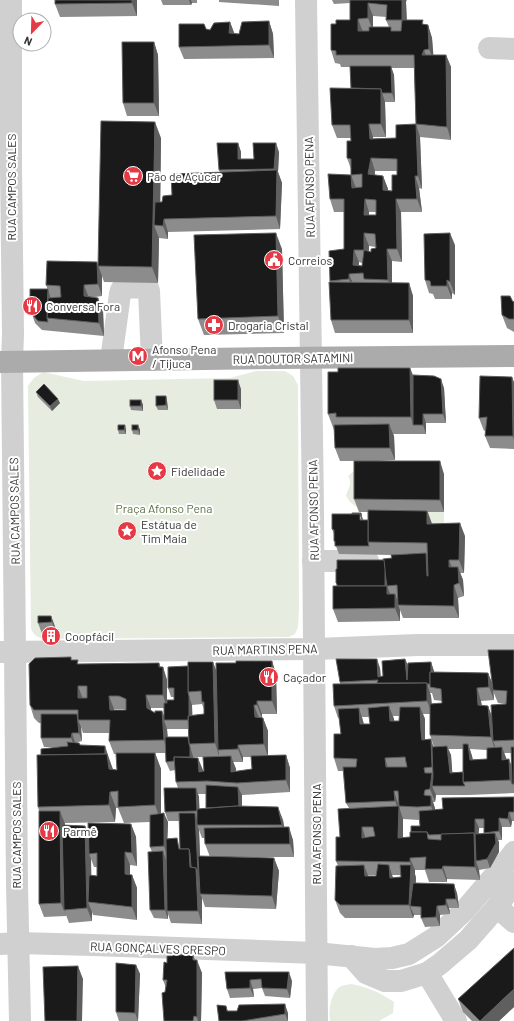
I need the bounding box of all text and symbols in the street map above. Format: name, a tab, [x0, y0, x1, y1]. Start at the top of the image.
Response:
north arrow	[12, 12, 52, 52]
text: N	[22, 34, 34, 49]
street label: RUA CAMPOS SALES	[4, 133, 18, 241]
street label: RUA AFONSO PENA	[301, 136, 317, 238]
supermarket icon: Pão de Açúcar	[122, 165, 144, 187]
place label: Pão de Açúcar	[147, 169, 222, 183]
public building icon: Correios	[263, 249, 285, 271]
place label: Correios	[288, 253, 332, 267]
restaurant icon: Conversa Fora	[21, 295, 43, 317]
place label: Conversa Fora	[46, 299, 120, 313]
pharmacy icon: Drogaria Cristal	[203, 314, 225, 336]
place label: Drogaria Cristal	[228, 318, 309, 332]
place label: Afonso Pena / Tijuca	[152, 342, 216, 370]
metro station icon: Afonso Pena / Tijuca	[127, 345, 149, 367]
street label: RUA DOUTOR SATAMINI	[233, 350, 353, 366]
street label: RUA CAMPOS SALES	[6, 457, 22, 565]
street label: RUA AFONSO PENA	[305, 459, 321, 561]
place icon: Fidelidade	[146, 460, 168, 482]
place label: Fidelidade	[171, 464, 225, 478]
park label: Praça Afonso Pena	[116, 501, 212, 515]
place label: Estátua de Tim Maia	[141, 517, 197, 545]
place icon: Estátua de Tim Maia	[116, 520, 138, 542]
building icon: Coopfácil	[40, 625, 62, 647]
place label: Coopfácil	[65, 629, 114, 643]
street label: RUA MARTINS PENA	[212, 641, 318, 657]
restaurant icon: Caçador	[258, 666, 280, 688]
place label: Caçador	[283, 670, 327, 684]
street label: RUA CAMPOS SALES	[9, 781, 23, 889]
street label: RUA AFONSO PENA	[309, 784, 323, 884]
restaurant icon: Parmê	[38, 820, 60, 842]
place label: Parmê	[63, 824, 97, 838]
street label: RUA GONÇALVES CRESPO	[90, 939, 226, 957]

